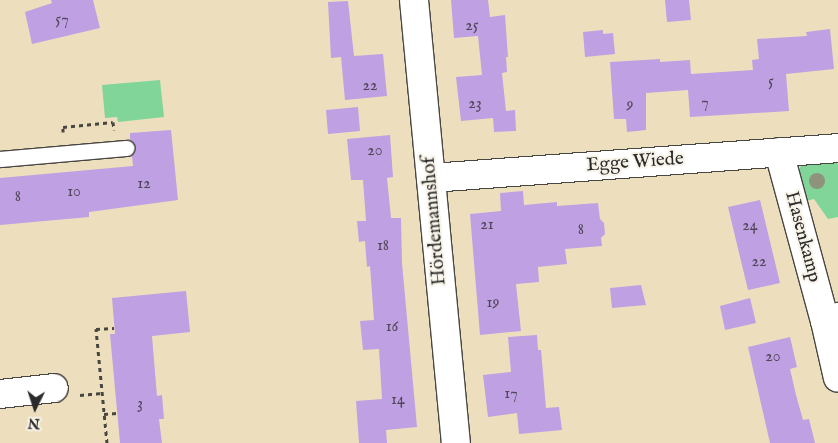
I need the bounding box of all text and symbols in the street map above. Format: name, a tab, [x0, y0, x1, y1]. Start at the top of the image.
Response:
house number: 57	[55, 10, 69, 30]
house number: 25	[465, 16, 479, 36]
house number: 5	[768, 72, 774, 92]
house number: 22	[362, 76, 378, 96]
house number: 7	[701, 93, 709, 113]
house number: 23	[468, 94, 482, 114]
house number: 9	[627, 95, 633, 115]
house number: 20	[367, 141, 383, 161]
street label: Egge Wiede	[586, 148, 684, 178]
street label: Hördemannshof	[418, 156, 452, 286]
house number: 12	[137, 174, 151, 194]
house number: 10	[67, 182, 81, 202]
house number: 8	[15, 187, 21, 207]
street label: Hasenkamp	[779, 189, 825, 285]
house number: 21	[480, 215, 494, 235]
house number: 24	[742, 216, 758, 236]
house number: 8	[578, 220, 584, 240]
house number: 18	[377, 236, 389, 256]
house number: 22	[751, 252, 767, 272]
house number: 19	[487, 293, 499, 313]
house number: 16	[386, 317, 398, 337]
house number: 20	[765, 347, 781, 367]
north arrow	[10, 383, 60, 433]
house number: 17	[504, 384, 518, 404]
house number: 14	[391, 390, 405, 410]
house number: 3	[137, 394, 143, 414]
text: N	[27, 414, 41, 432]

